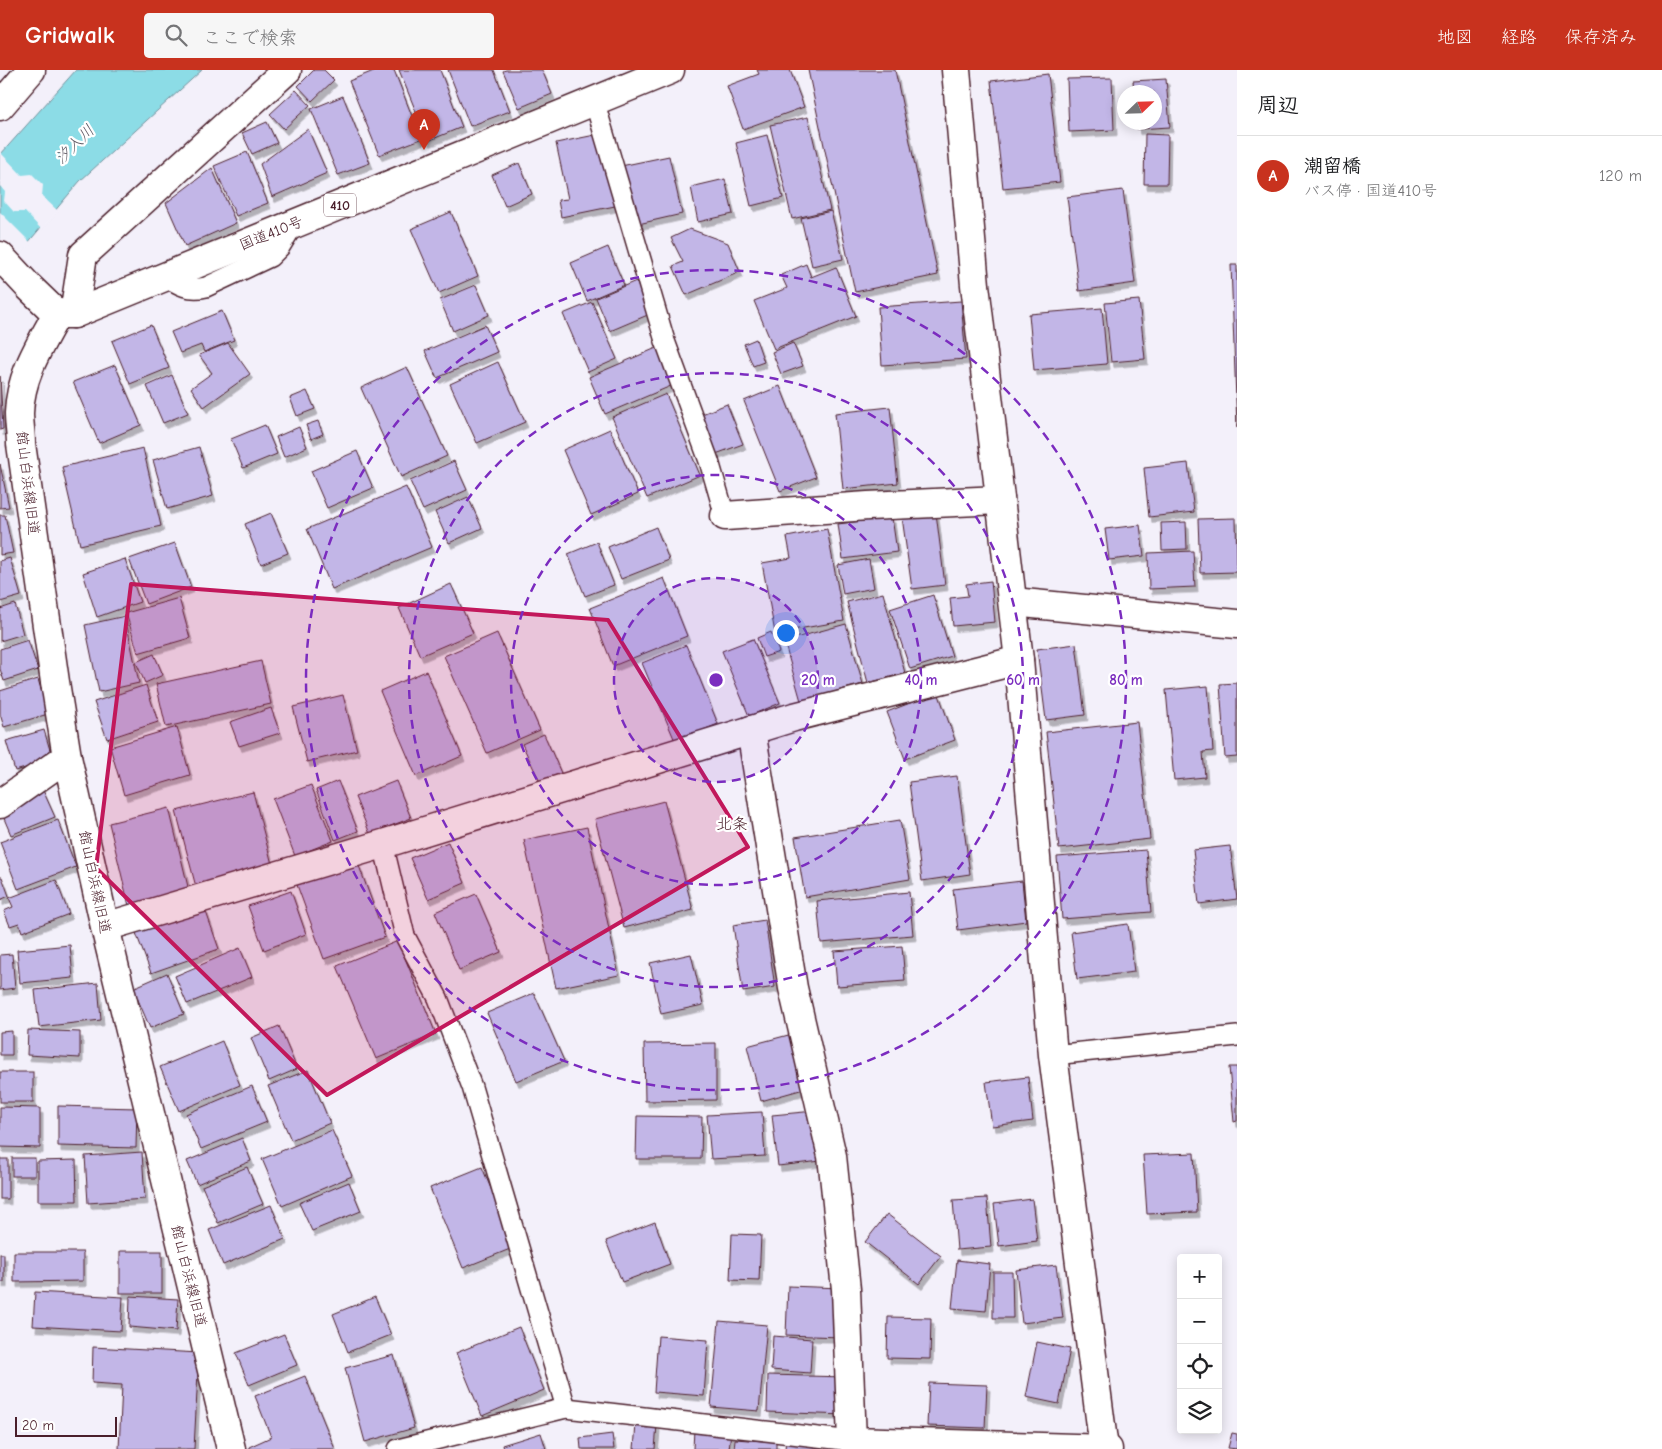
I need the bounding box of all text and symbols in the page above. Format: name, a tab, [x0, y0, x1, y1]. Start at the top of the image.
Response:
search box	[144, 13, 494, 58]
text: Gridwalk	[25, 21, 114, 49]
icon: search	[162, 21, 190, 49]
text: ここで検索	[202, 27, 297, 49]
text: 地図	[1437, 27, 1473, 48]
text: 経路	[1501, 27, 1537, 48]
text: 保存済み	[1565, 27, 1637, 48]
north arrow	[1117, 85, 1162, 130]
text: 周辺	[1257, 93, 1299, 117]
pin: A	[408, 109, 440, 150]
water label: 汐入川	[51, 121, 98, 168]
text: 潮留橋	[1304, 155, 1361, 177]
text: A	[1269, 167, 1277, 185]
text: 120 m	[1599, 167, 1642, 185]
text: バス停 · 国道410号	[1304, 182, 1437, 200]
road number: 410	[324, 194, 356, 216]
street label: 国道410号	[236, 212, 306, 254]
street label: 館山白浜線旧道	[13, 430, 43, 536]
your location	[773, 620, 799, 646]
centre of rings	[707, 671, 725, 689]
text: 20 m	[801, 671, 835, 689]
text: 40 m	[905, 671, 938, 689]
text: 60 m	[1006, 671, 1040, 689]
text: 80 m	[1109, 671, 1143, 689]
district label: 北条	[716, 815, 748, 833]
street label: 館山白浜線旧道	[75, 829, 115, 935]
street label: 館山白浜線旧道	[168, 1223, 210, 1329]
map controls	[1177, 1254, 1222, 1434]
button: +	[1177, 1254, 1222, 1299]
button: −	[1177, 1299, 1222, 1344]
button: locate	[1177, 1344, 1222, 1389]
button: layers	[1177, 1389, 1222, 1434]
scale bar	[15, 1414, 118, 1437]
text: 20 m	[22, 1417, 54, 1434]

